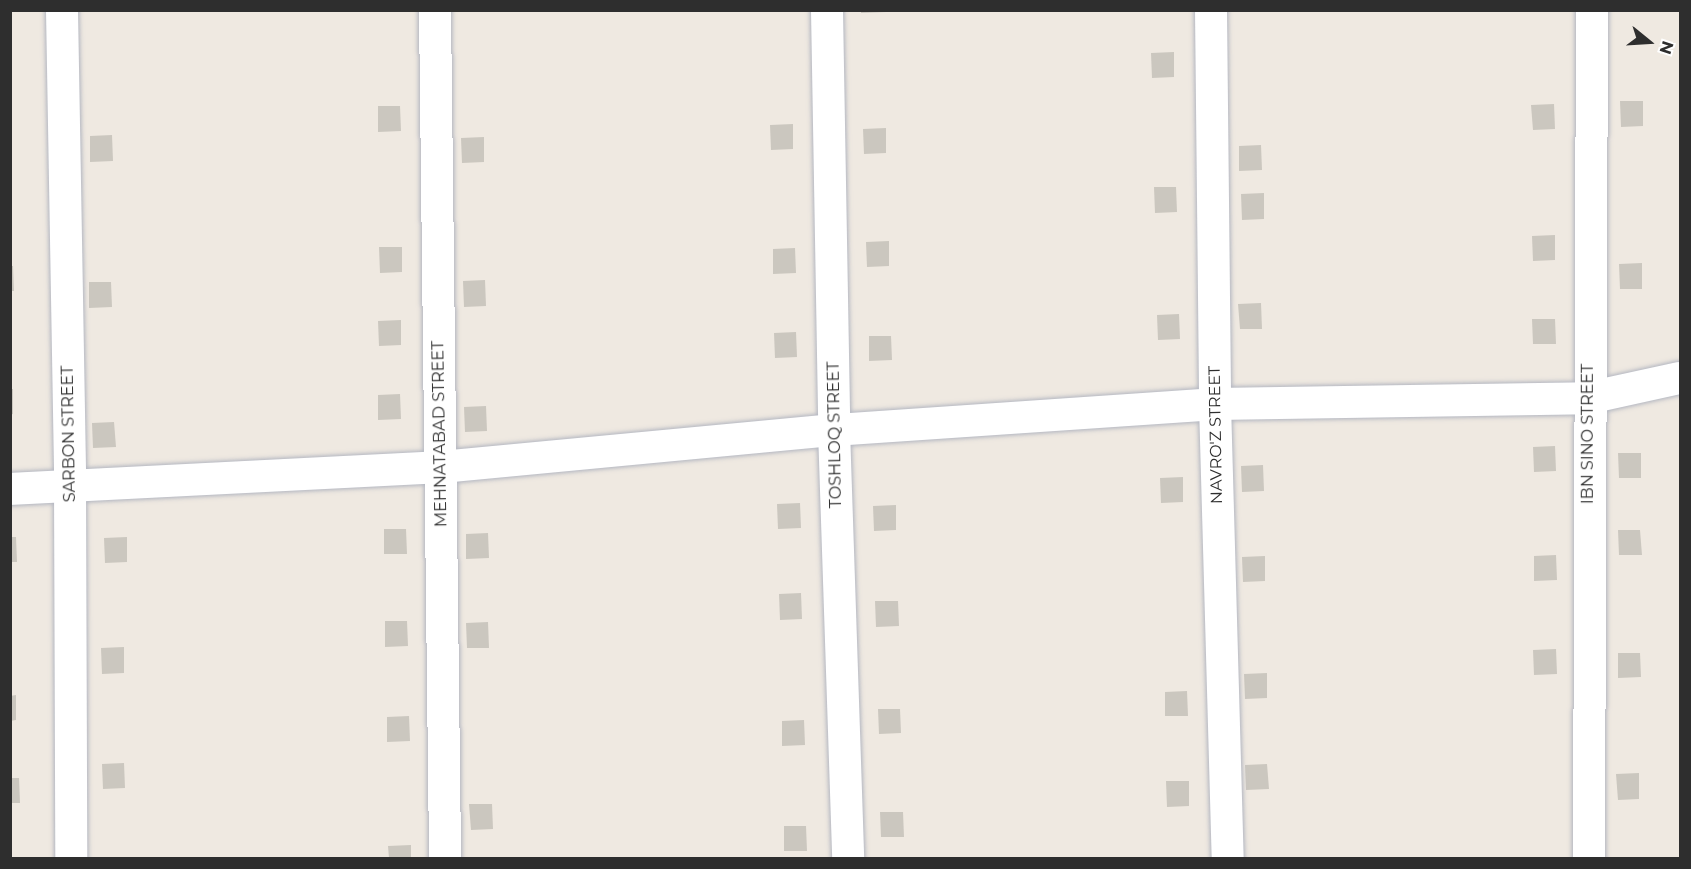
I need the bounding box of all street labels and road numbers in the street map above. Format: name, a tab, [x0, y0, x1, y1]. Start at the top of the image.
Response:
street label: MEHNATАBАD STREET	[429, 341, 451, 527]
street label: TOSHLOQ STREET	[824, 362, 846, 508]
street label: IBN SINO STREET	[1578, 364, 1598, 504]
street label: SARBON STREET	[58, 366, 80, 502]
street label: NAVRO'Z STREET	[1205, 366, 1227, 504]

